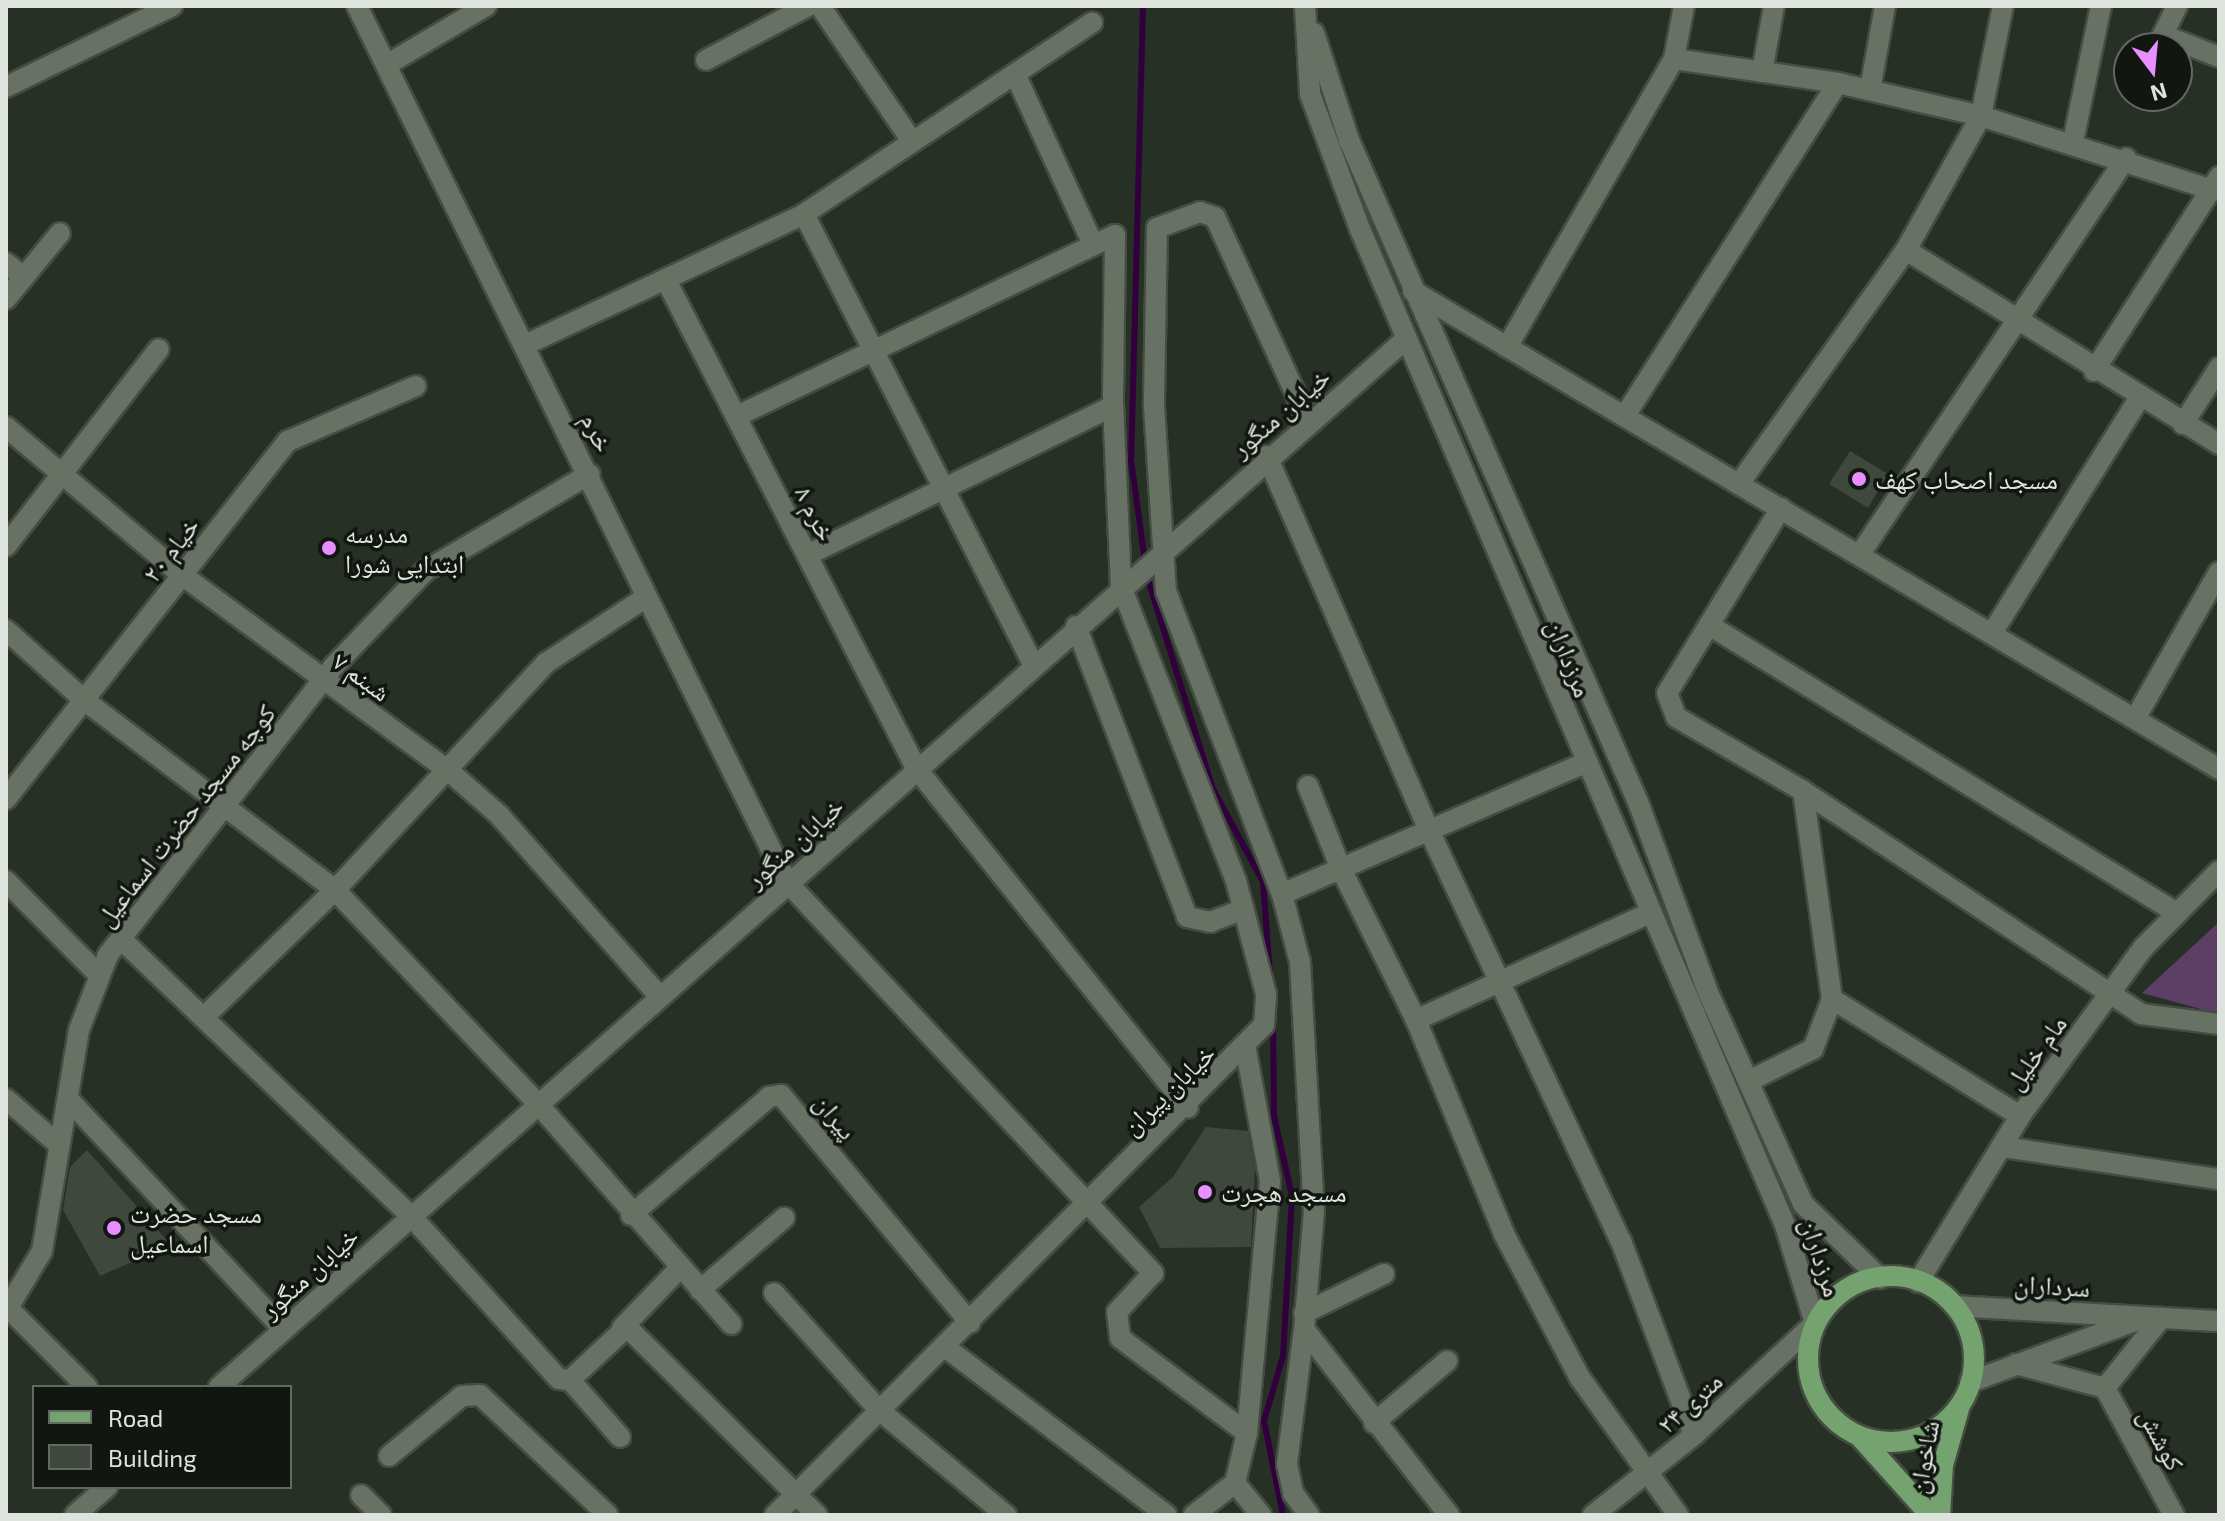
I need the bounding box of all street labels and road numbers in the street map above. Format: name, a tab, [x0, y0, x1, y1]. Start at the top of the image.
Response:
street label: خیابان منگور	[1224, 361, 1336, 463]
street label: خرم	[575, 407, 621, 457]
street label: خرم ۸	[789, 480, 843, 546]
street label: خیام ۲۰	[135, 510, 205, 588]
street label: مرزداران	[1540, 615, 1600, 701]
street label: شبنم ۷	[327, 645, 397, 707]
street label: کوچه مسجد حضرت اسماعیل	[89, 698, 281, 932]
street label: خیابان منگور	[739, 790, 849, 894]
street label: مام خلیل	[1998, 1009, 2072, 1095]
street label: خیابان پیران	[1115, 1037, 1221, 1141]
street label: پیران	[808, 1087, 864, 1145]
street label: مرزداران	[1795, 1214, 1849, 1300]
street label: خیابان منگور	[254, 1220, 364, 1324]
street label: سرداران	[2013, 1267, 2091, 1303]
street label: ۲۴ متری	[1650, 1365, 1728, 1439]
street label: کوشش	[2133, 1402, 2191, 1476]
street label: شاخوان	[1901, 1418, 1945, 1496]

